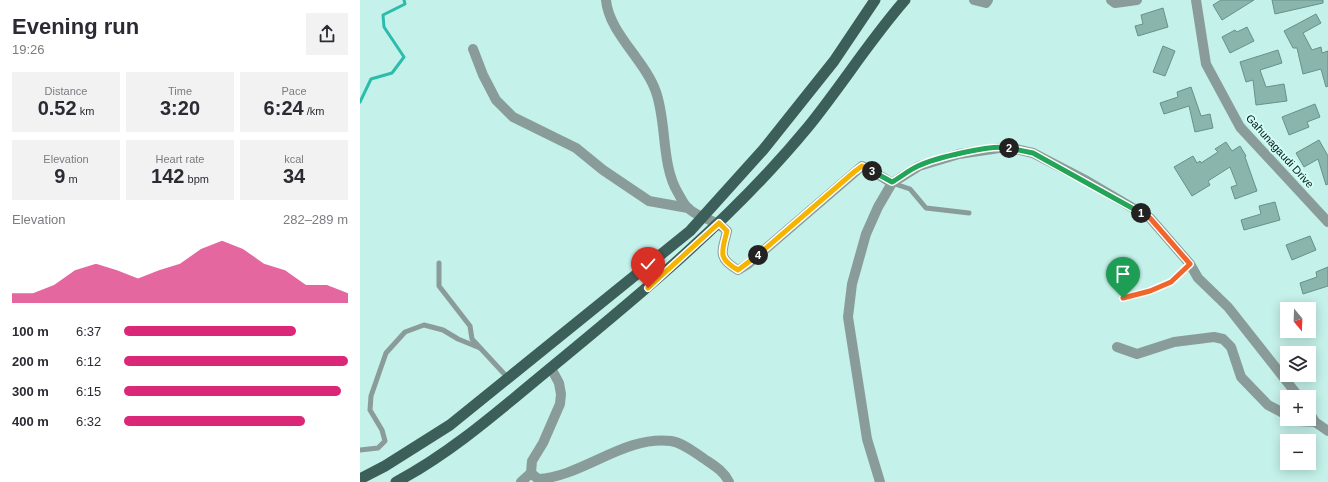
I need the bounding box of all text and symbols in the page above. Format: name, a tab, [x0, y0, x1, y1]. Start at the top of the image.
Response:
button: share	[306, 13, 348, 55]
text: Evening run	[12, 14, 139, 39]
text: 19:26	[12, 42, 45, 57]
text: Distance	[45, 85, 87, 97]
text: Time	[168, 85, 192, 97]
text: Pace	[281, 85, 307, 97]
text: 0.52	[38, 97, 77, 119]
text: 3:20	[160, 97, 200, 119]
text: 6:24	[264, 97, 304, 119]
text: km	[77, 105, 94, 117]
text: /km	[304, 105, 324, 117]
street label: Gahunagaudi Drive	[1244, 112, 1316, 190]
pin: 2	[999, 138, 1019, 158]
text: 2	[1006, 142, 1012, 154]
text: Elevation	[43, 153, 89, 165]
text: Heart rate	[156, 153, 204, 165]
text: kcal	[284, 153, 304, 165]
pin: 3	[862, 161, 882, 181]
text: 9	[54, 165, 65, 187]
text: 142	[151, 165, 184, 187]
text: 34	[283, 165, 305, 187]
text: 3	[869, 165, 875, 177]
text: m	[65, 173, 78, 185]
text: bpm	[184, 173, 209, 185]
pin: 1	[1131, 203, 1151, 223]
text: 1	[1138, 207, 1144, 219]
text: Elevation	[12, 212, 65, 227]
text: 282–289 m	[283, 212, 348, 227]
pin: 4	[748, 245, 768, 265]
pin	[631, 247, 665, 288]
text: 4	[755, 249, 761, 261]
icon: check	[637, 253, 659, 275]
pin	[1106, 257, 1140, 298]
icon: arrive	[1112, 263, 1134, 285]
north arrow	[1280, 302, 1316, 338]
map controls	[1280, 302, 1316, 470]
text: 100 m	[12, 324, 49, 339]
text: 6:37	[76, 324, 101, 339]
button: layers	[1280, 346, 1316, 382]
text: 200 m	[12, 354, 49, 369]
text: 6:12	[76, 354, 101, 369]
text: 300 m	[12, 384, 49, 399]
text: 6:15	[76, 384, 101, 399]
button: +	[1280, 390, 1316, 426]
text: 400 m	[12, 414, 49, 429]
text: 6:32	[76, 414, 101, 429]
button: −	[1280, 434, 1316, 470]

